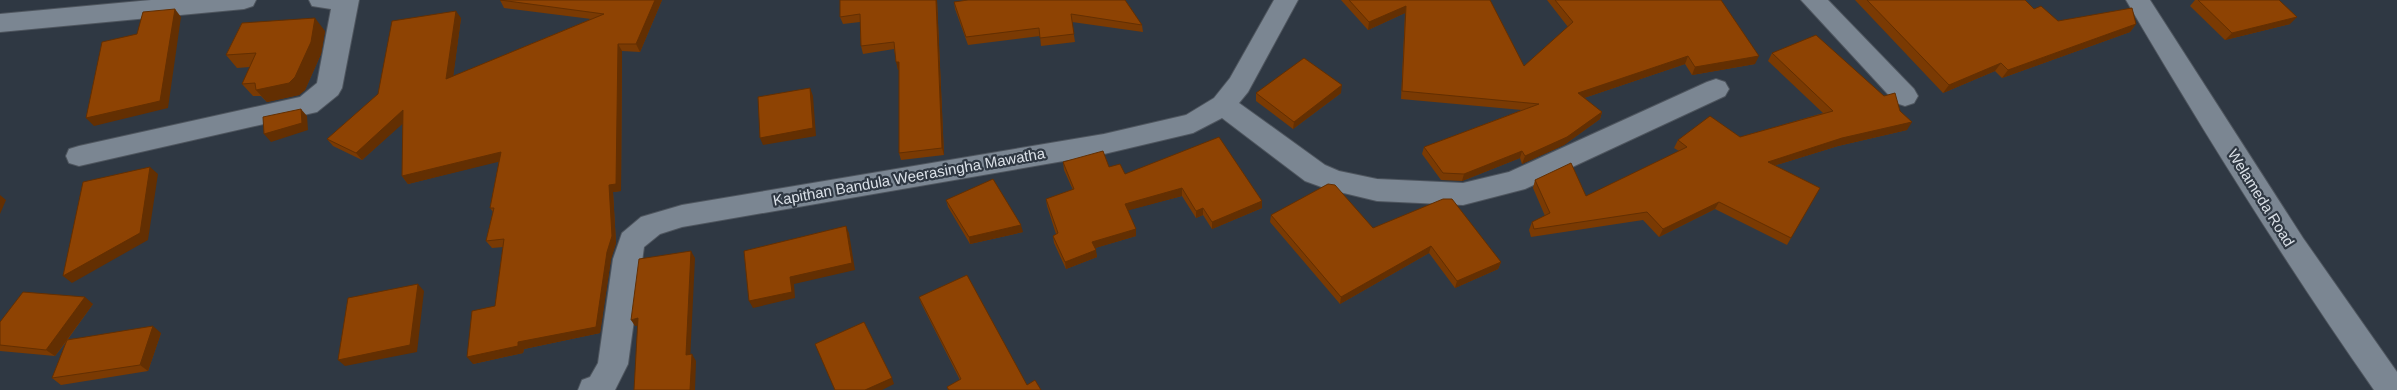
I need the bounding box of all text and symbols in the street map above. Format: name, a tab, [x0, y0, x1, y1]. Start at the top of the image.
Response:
street label: Kapithan Bandula Weerasingha Mawatha	[772, 144, 1047, 209]
street label: Welameda Road	[2225, 146, 2298, 249]

